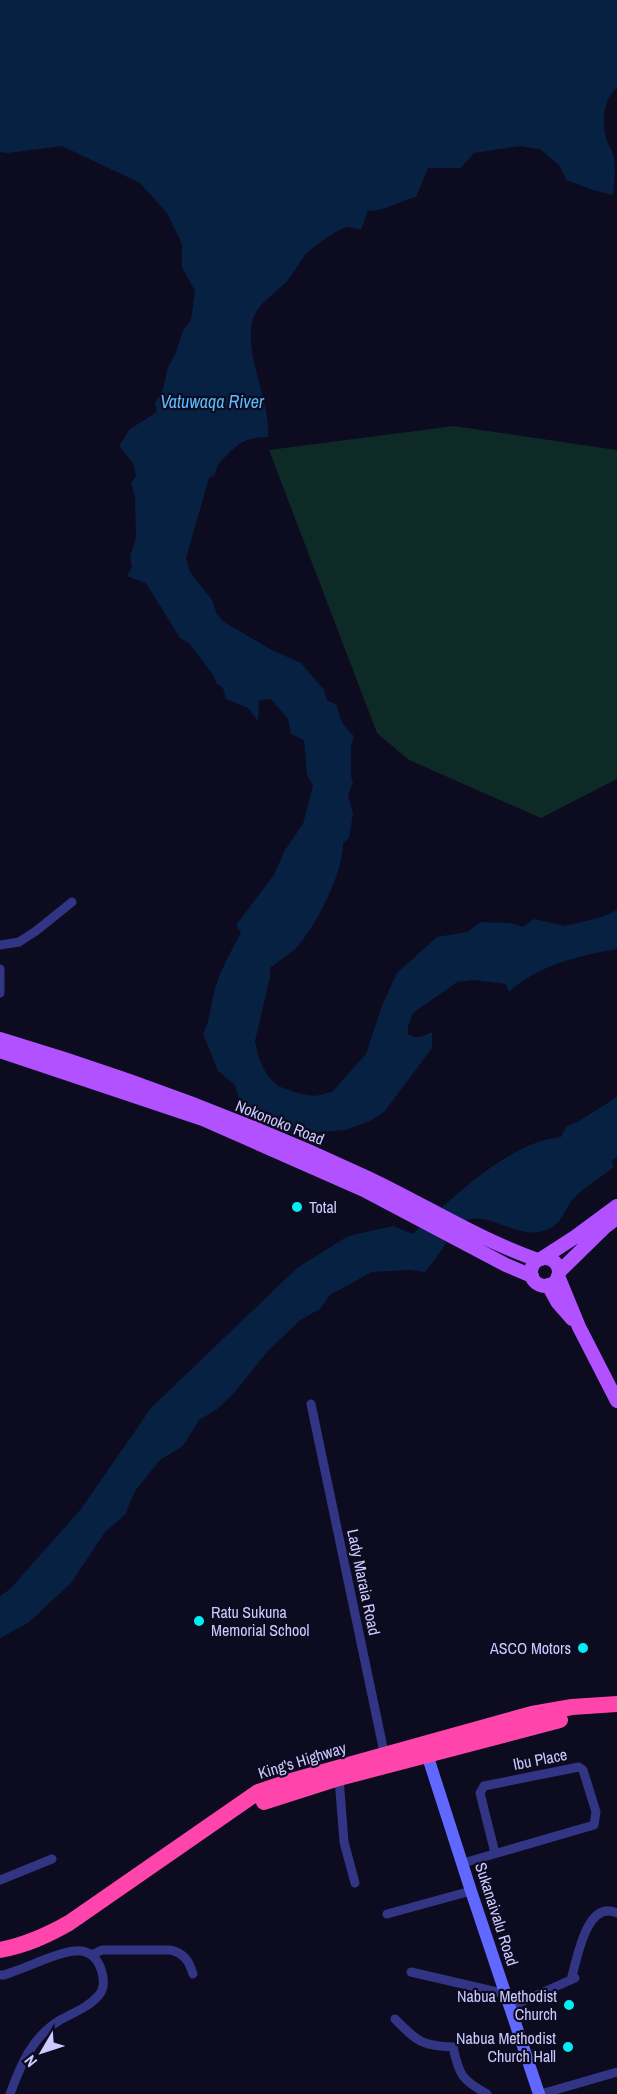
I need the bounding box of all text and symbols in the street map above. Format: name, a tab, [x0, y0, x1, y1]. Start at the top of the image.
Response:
water label: Vatuwaqa River	[160, 389, 265, 414]
street label: Nokonoko Road	[232, 1094, 328, 1150]
place label: Total	[309, 1196, 337, 1218]
marker: Total	[290, 1200, 304, 1214]
street label: Lady Maraia Road	[342, 1527, 386, 1637]
place label: Ratu Sukuna Memorial School	[211, 1601, 310, 1641]
marker: Ratu Sukuna Memorial School	[192, 1614, 206, 1628]
place label: ASCO Motors	[489, 1637, 571, 1659]
marker: ASCO Motors	[576, 1641, 590, 1655]
street label: King's Highway	[255, 1736, 349, 1784]
street label: Ibu Place	[511, 1743, 569, 1775]
street label: Sukanaivalu Road	[470, 1860, 524, 1968]
place label: Nabua Methodist Church	[457, 1985, 557, 2025]
marker: Nabua Methodist Church	[562, 1998, 576, 2012]
north arrow	[12, 2022, 72, 2082]
place label: Nabua Methodist Church Hall	[456, 2027, 556, 2067]
marker: Nabua Methodist Church Hall	[561, 2040, 575, 2054]
text: N	[19, 2051, 42, 2072]

